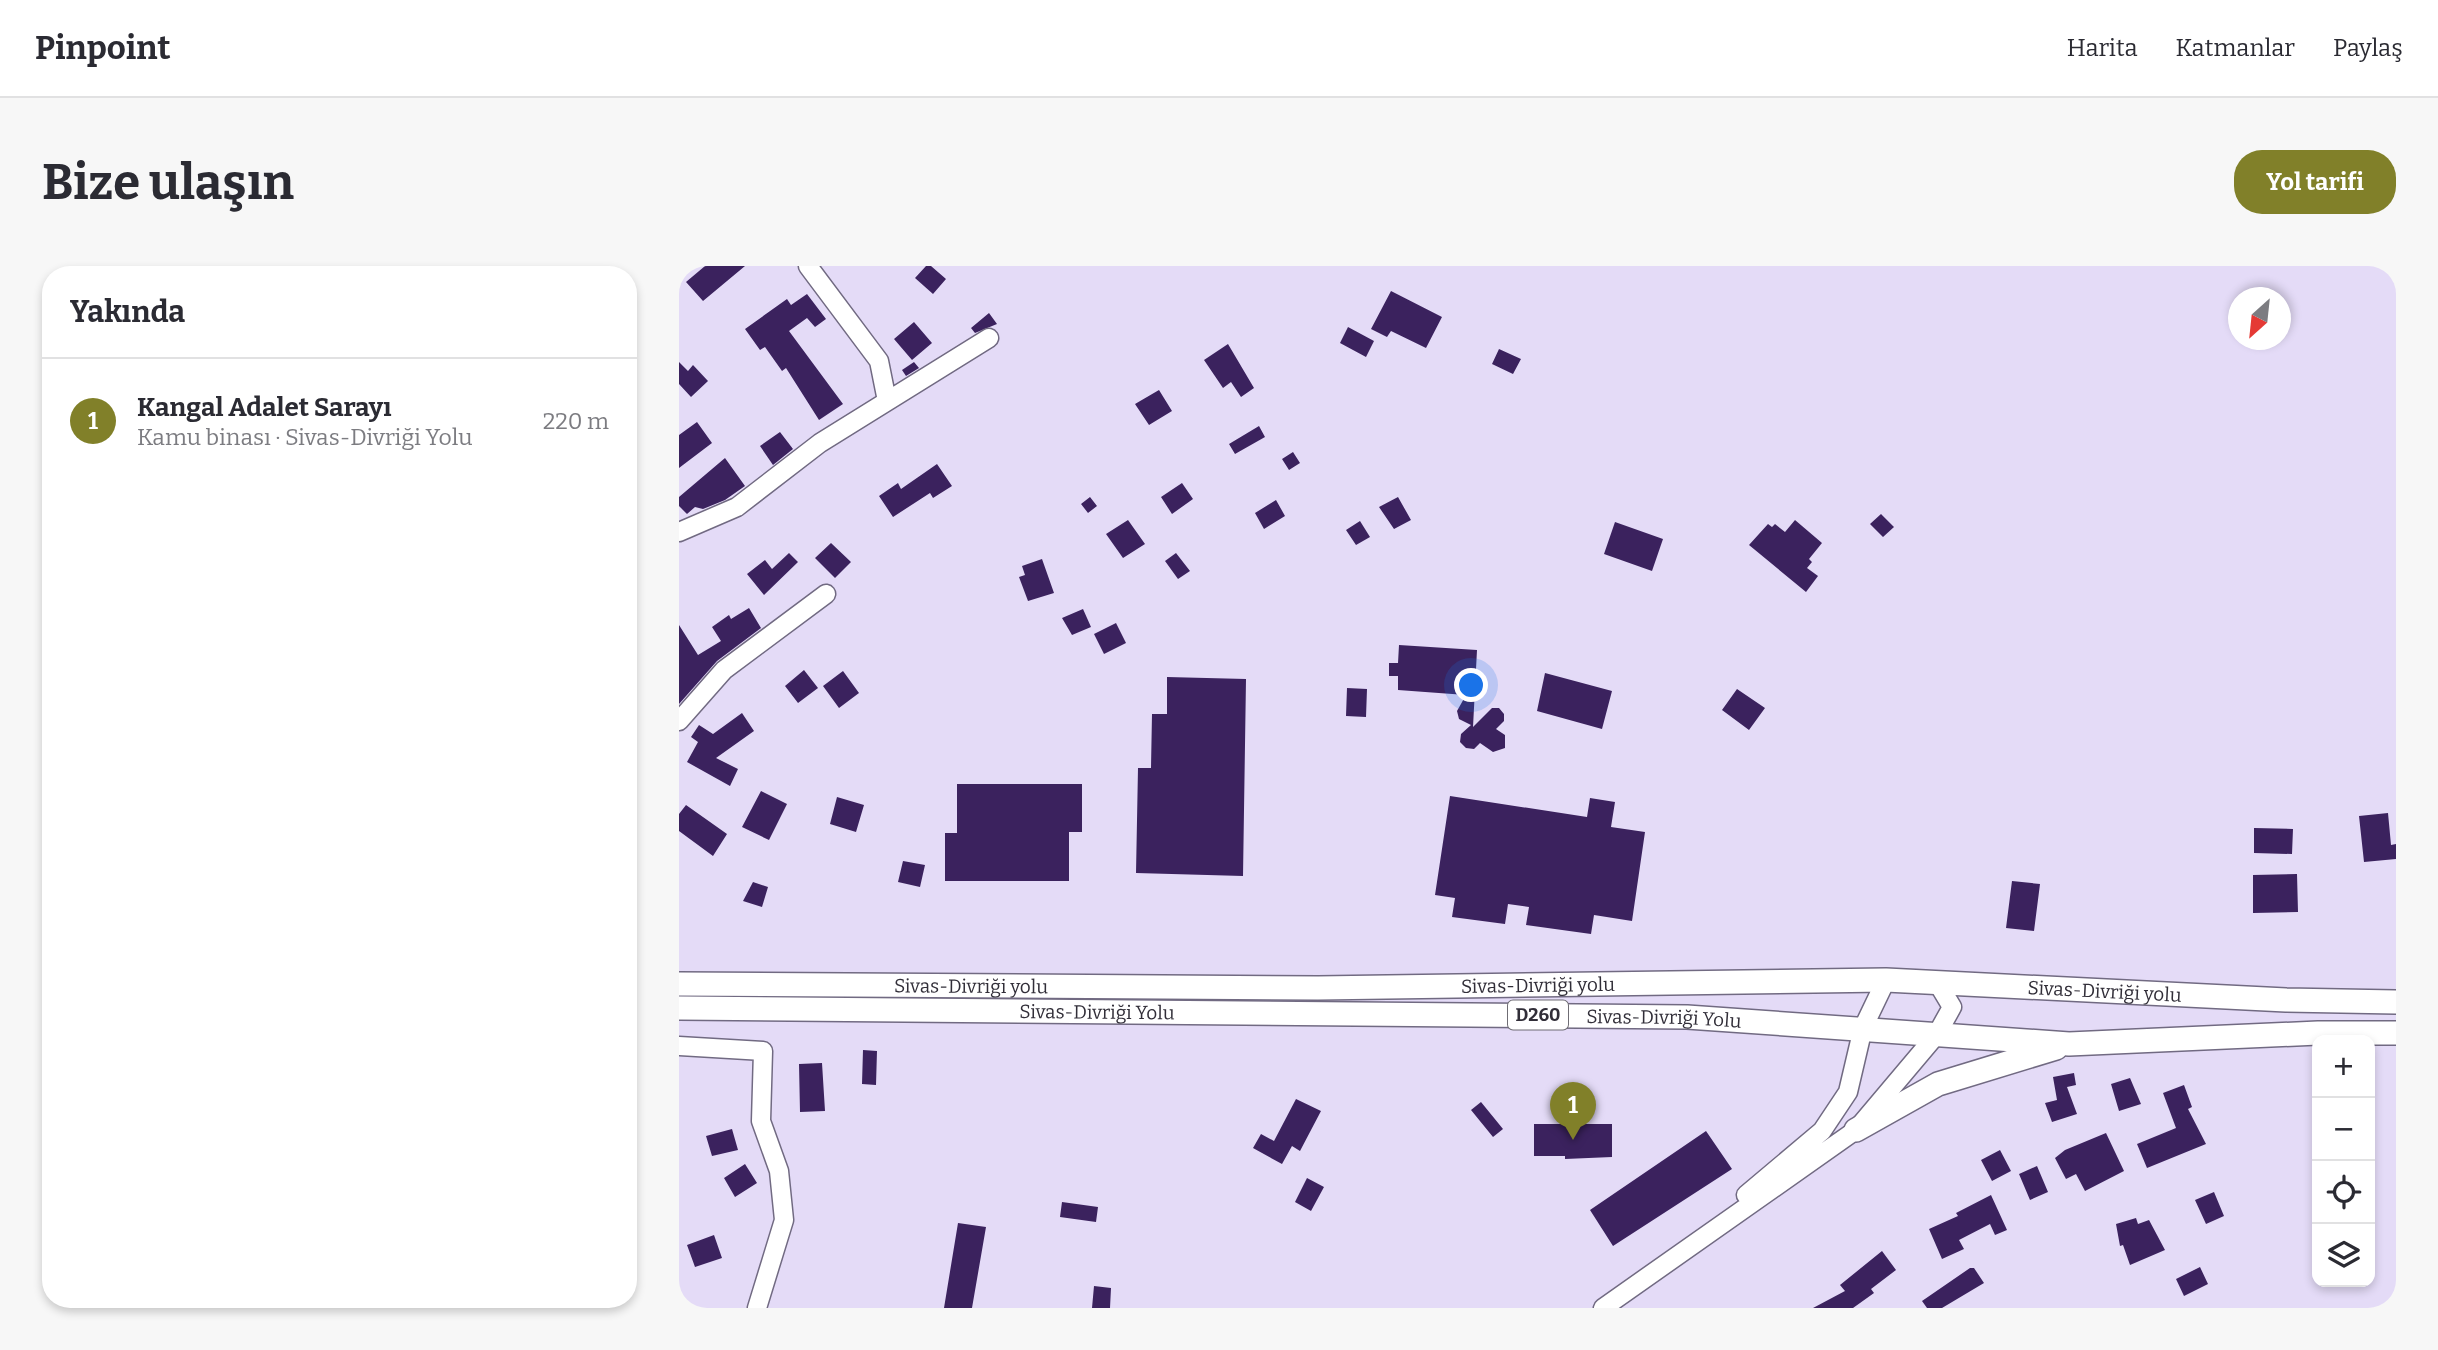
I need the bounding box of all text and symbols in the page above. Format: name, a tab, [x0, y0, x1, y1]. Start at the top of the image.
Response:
text: Pinpoint	[35, 28, 171, 68]
text: Harita	[2067, 34, 2138, 62]
text: Katmanlar	[2176, 34, 2295, 62]
text: Paylaş	[2333, 34, 2403, 62]
button: Yol tarifi	[2234, 150, 2396, 214]
text: Bize ulaşın	[42, 153, 294, 212]
north arrow	[2228, 287, 2291, 350]
text: Yakında	[70, 294, 185, 330]
text: Kangal Adalet Sarayı	[137, 392, 391, 423]
text: 1	[88, 407, 98, 435]
text: 220 m	[543, 407, 609, 435]
text: Kamu binası · Sivas-Divriği Yolu	[137, 423, 473, 451]
your location	[1454, 668, 1488, 702]
street label: Sivas-Divriği yolu	[1461, 972, 1615, 997]
street label: Sivas-Divriği yolu	[894, 974, 1048, 998]
street label: Sivas-Divriği yolu	[2027, 976, 2182, 1006]
street label: Sivas-Divriği Yolu	[1019, 1000, 1175, 1024]
road number: D260	[1508, 1000, 1568, 1030]
street label: Sivas-Divriği Yolu	[1586, 1005, 1742, 1032]
map controls	[2312, 1035, 2375, 1287]
button: +	[2312, 1035, 2375, 1098]
pin: 1	[1550, 1082, 1596, 1140]
button: −	[2312, 1098, 2375, 1161]
button: locate	[2312, 1161, 2375, 1224]
button: layers	[2312, 1224, 2375, 1287]

